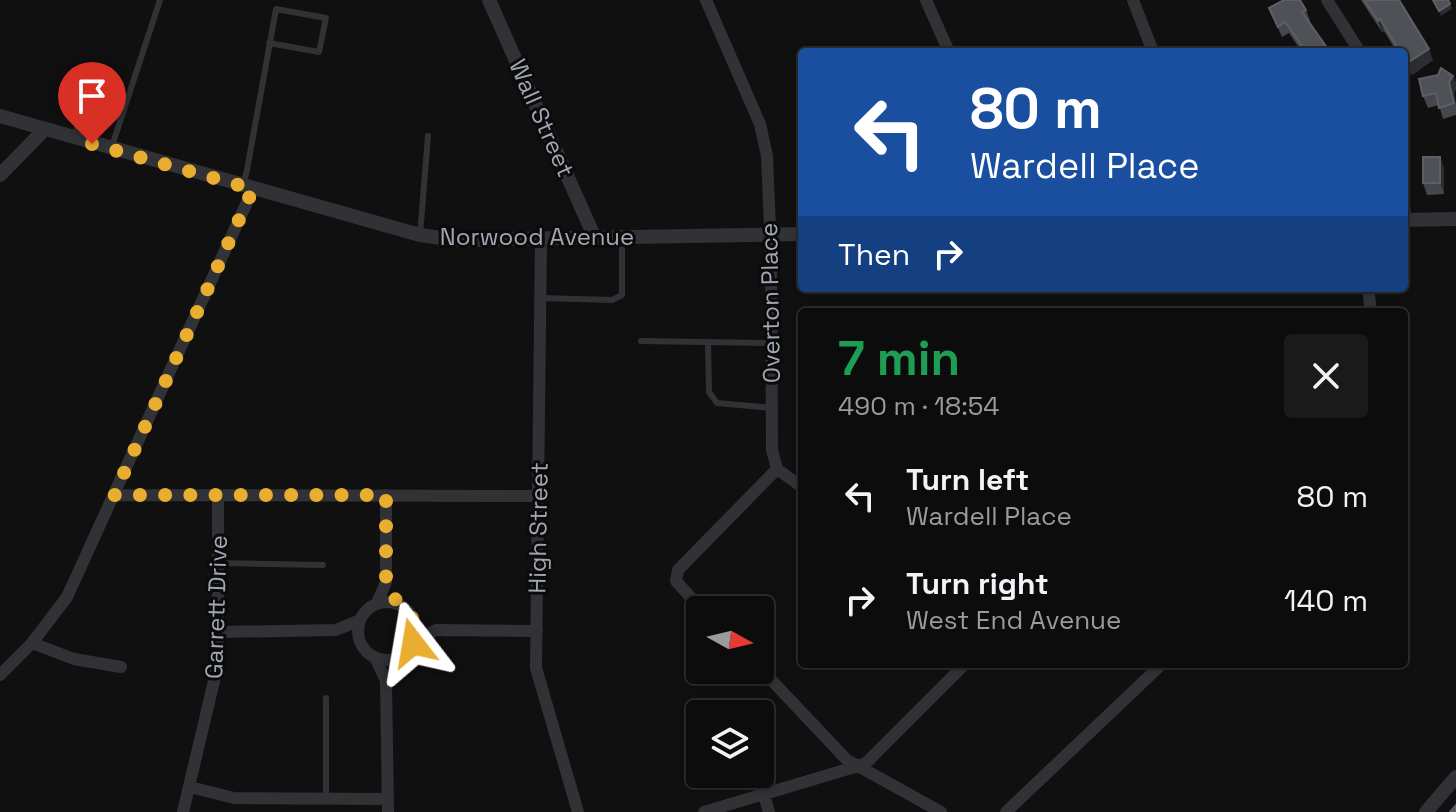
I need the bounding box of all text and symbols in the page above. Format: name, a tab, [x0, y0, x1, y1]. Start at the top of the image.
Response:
street label: Wall Street	[502, 54, 582, 182]
pin	[58, 62, 126, 144]
text: 80 m	[970, 73, 1102, 144]
icon: arrive	[70, 74, 114, 118]
icon: left	[838, 80, 942, 184]
text: Wardell Place	[970, 143, 1200, 189]
street label: Norwood Avenue	[440, 221, 634, 252]
street label: Overton Place	[753, 223, 787, 383]
icon: right	[926, 232, 970, 276]
text: Then	[838, 235, 910, 274]
text: 7 min	[838, 328, 960, 389]
button: close	[1284, 334, 1368, 418]
text: 490 m · 18:54	[838, 389, 1000, 423]
text: Turn left	[906, 460, 1029, 499]
street label: High Street	[521, 462, 555, 594]
icon: left	[838, 474, 882, 518]
text: 80 m	[1297, 477, 1368, 516]
text: Wardell Place	[906, 499, 1072, 533]
street label: Garrett Drive	[198, 535, 234, 679]
text: Turn right	[906, 564, 1049, 603]
icon: right	[838, 578, 882, 622]
text: 140 m	[1284, 581, 1368, 620]
north arrow	[686, 596, 774, 684]
map controls	[686, 596, 774, 788]
position arrow	[371, 601, 455, 685]
text: West End Avenue	[906, 603, 1121, 637]
button: layers	[686, 700, 774, 788]

